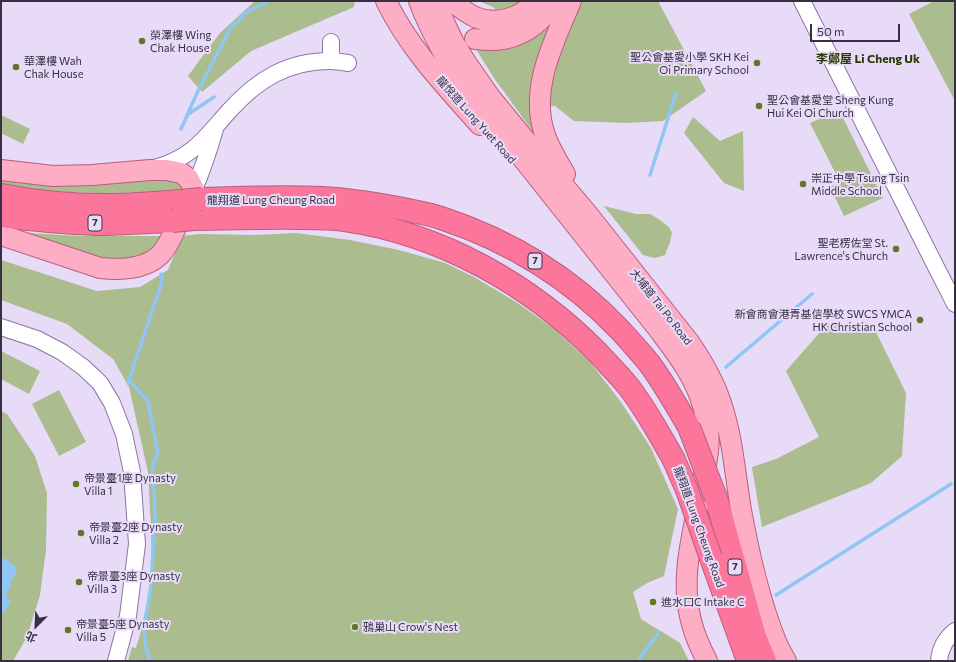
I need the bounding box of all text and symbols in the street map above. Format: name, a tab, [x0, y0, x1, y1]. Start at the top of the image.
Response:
scale bar	[812, 16, 902, 42]
text: 50 m	[817, 24, 845, 38]
place label: 榮澤樓 Wing Chak House	[150, 28, 211, 54]
marker: 榮澤樓 Wing Chak House	[137, 36, 147, 46]
place label: 聖公會基愛小學 SKH Kei Oi Primary School	[630, 50, 749, 76]
district label: 李鄭屋 Li Cheng Uk	[816, 52, 920, 66]
place label: 華澤樓 Wah Chak House	[24, 54, 83, 80]
marker: 聖公會基愛小學 SKH Kei Oi Primary School	[752, 58, 762, 68]
marker: 華澤樓 Wah Chak House	[11, 62, 21, 72]
street label: 龍悅道 Lung Yuet Road	[433, 74, 519, 166]
place label: 聖公會基愛堂 Sheng Kung Hui Kei Oi Church	[767, 93, 894, 119]
marker: 聖公會基愛堂 Sheng Kung Hui Kei Oi Church	[754, 101, 764, 111]
place label: 崇正中學 Tsung Tsin Middle School	[811, 171, 909, 197]
marker: 崇正中學 Tsung Tsin Middle School	[798, 179, 808, 189]
street label: 龍翔道 Lung Cheung Road	[207, 193, 335, 207]
road number: 7	[88, 215, 102, 231]
place label: 聖老楞佐堂 St. Lawrence's Church	[794, 236, 888, 262]
marker: 聖老楞佐堂 St. Lawrence's Church	[891, 244, 901, 254]
road number: 7	[528, 253, 542, 269]
street label: 大埔道 Tai Po Road	[627, 266, 695, 348]
place label: 新會商會港青基信學校 SWCS YMCA HK Christian School	[735, 307, 912, 333]
marker: 新會商會港青基信學校 SWCS YMCA HK Christian School	[915, 315, 925, 325]
street label: 龍翔道 Lung Cheung Road	[671, 465, 727, 589]
place label: 帝景臺1座 Dynasty Villa 1	[84, 471, 176, 497]
marker: 帝景臺1座 Dynasty Villa 1	[71, 479, 81, 489]
place label: 帝景臺2座 Dynasty Villa 2	[89, 520, 182, 546]
marker: 帝景臺2座 Dynasty Villa 2	[76, 528, 86, 538]
road number: 7	[728, 559, 742, 575]
place label: 帝景臺3座 Dynasty Villa 3	[87, 569, 180, 595]
marker: 帝景臺3座 Dynasty Villa 3	[74, 577, 84, 587]
place label: 進水口C Intake C	[661, 595, 744, 609]
marker: 進水口C Intake C	[648, 597, 658, 607]
north arrow	[16, 606, 56, 646]
place label: 帝景臺5座 Dynasty Villa 5	[76, 617, 169, 643]
place label: 鴉巢山 Crow's Nest	[363, 620, 458, 634]
marker: 鴉巢山 Crow's Nest	[350, 622, 360, 632]
marker: 帝景臺5座 Dynasty Villa 5	[63, 625, 73, 635]
text: 北	[23, 629, 39, 646]

